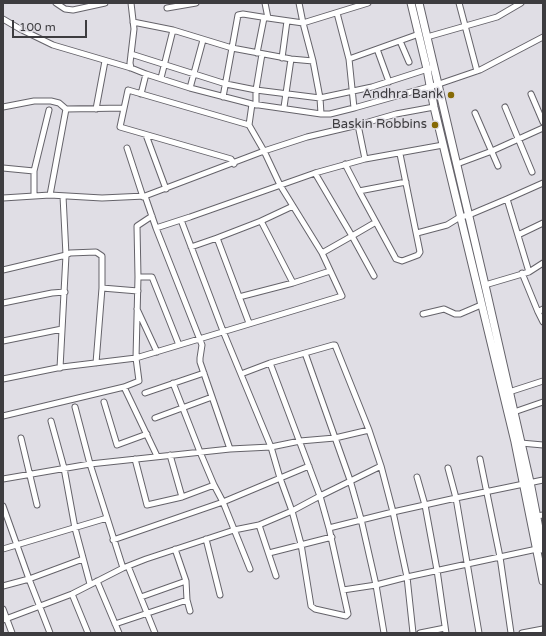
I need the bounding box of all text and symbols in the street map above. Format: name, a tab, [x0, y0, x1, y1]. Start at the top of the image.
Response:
scale bar	[14, 12, 89, 38]
text: 100 m	[19, 20, 56, 34]
place label: Andhra Bank	[362, 87, 443, 103]
marker: Andhra Bank	[446, 90, 456, 100]
place label: Baskin Robbins	[332, 117, 427, 133]
marker: Baskin Robbins	[430, 120, 440, 130]

